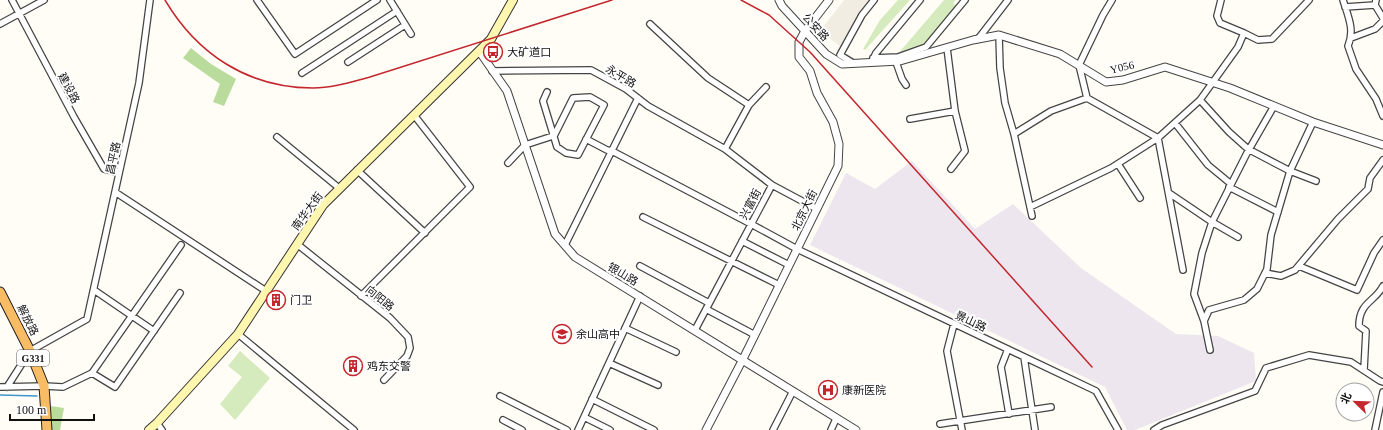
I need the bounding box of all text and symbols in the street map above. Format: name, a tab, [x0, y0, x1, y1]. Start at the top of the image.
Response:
street label: 公安路	[800, 11, 832, 43]
bus stop icon: 大矿道口	[482, 41, 504, 63]
place label: 大矿道口	[507, 46, 551, 58]
street label: Y056	[1109, 58, 1136, 76]
street label: 永平路	[604, 62, 638, 90]
street label: 建设路	[56, 71, 82, 105]
street label: 昌平路	[104, 141, 122, 175]
street label: 兴富街	[737, 187, 763, 221]
street label: 北京大街	[789, 188, 819, 232]
street label: 南华大街	[289, 190, 325, 232]
street label: 银山路	[606, 260, 640, 288]
street label: 向阳路	[363, 283, 397, 313]
building icon: 门卫	[265, 289, 287, 311]
place label: 门卫	[290, 294, 312, 306]
street label: 解放路	[15, 303, 41, 337]
street label: 景山路	[954, 309, 988, 333]
school or university icon: 余山高中	[551, 323, 573, 345]
place label: 余山高中	[576, 328, 620, 340]
road number: G331	[17, 350, 49, 366]
building icon: 鸡东交警	[342, 355, 364, 377]
place label: 鸡东交警	[367, 360, 411, 372]
hospital icon: 康新医院	[817, 379, 839, 401]
north arrow	[1335, 382, 1375, 422]
place label: 康新医院	[842, 384, 886, 396]
text: 北	[1338, 391, 1353, 405]
scale bar	[10, 396, 94, 422]
text: 100 m	[16, 403, 47, 417]

